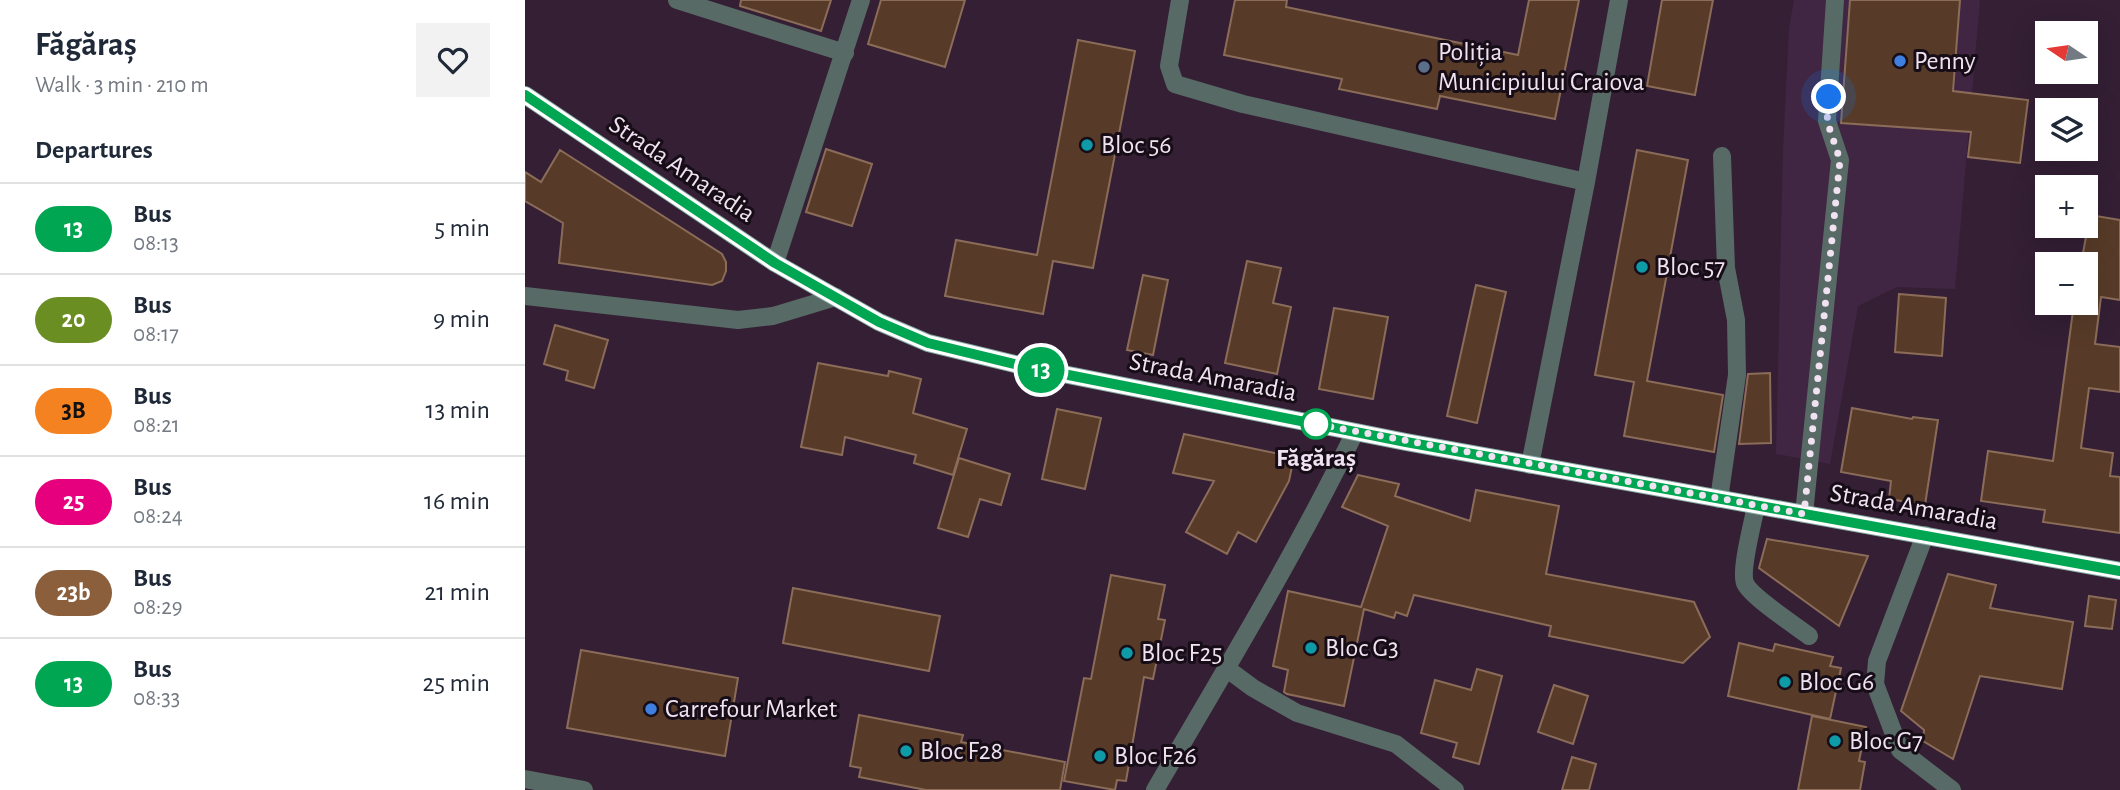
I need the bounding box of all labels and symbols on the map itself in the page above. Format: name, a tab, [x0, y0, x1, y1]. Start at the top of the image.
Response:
north arrow	[2035, 21, 2098, 84]
place label: Poliția Municipiului Craiova	[1438, 39, 1645, 95]
place label: Penny	[1914, 48, 1976, 74]
marker: Penny	[1892, 53, 1908, 69]
marker: Poliția Municipiului Craiova	[1416, 59, 1432, 75]
your location	[1811, 79, 1846, 114]
street label: Strada Amaradia	[604, 111, 760, 227]
place label: Bloc 56	[1101, 132, 1172, 158]
marker: Bloc 56	[1079, 137, 1095, 153]
place label: Bloc 57	[1656, 254, 1725, 280]
marker: Bloc 57	[1634, 259, 1650, 275]
line badge: 13	[1009, 347, 1073, 393]
street label: Strada Amaradia	[1127, 348, 1299, 406]
marker: Făgăraș	[1301, 409, 1331, 439]
place label: Făgăraș	[1276, 445, 1356, 473]
street label: Strada Amaradia	[1828, 479, 2000, 535]
place label: Bloc G3	[1325, 635, 1399, 661]
place label: Bloc F25	[1141, 640, 1222, 666]
marker: Bloc G3	[1303, 640, 1319, 656]
marker: Bloc F25	[1119, 645, 1135, 661]
place label: Bloc G6	[1799, 669, 1874, 695]
marker: Bloc G6	[1777, 674, 1793, 690]
place label: Carrefour Market	[665, 696, 837, 722]
marker: Carrefour Market	[643, 701, 659, 717]
place label: Bloc G7	[1849, 728, 1923, 754]
marker: Bloc G7	[1827, 733, 1843, 749]
place label: Bloc F28	[920, 738, 1003, 764]
marker: Bloc F28	[898, 743, 914, 759]
place label: Bloc F26	[1114, 743, 1197, 769]
marker: Bloc F26	[1092, 748, 1108, 764]

